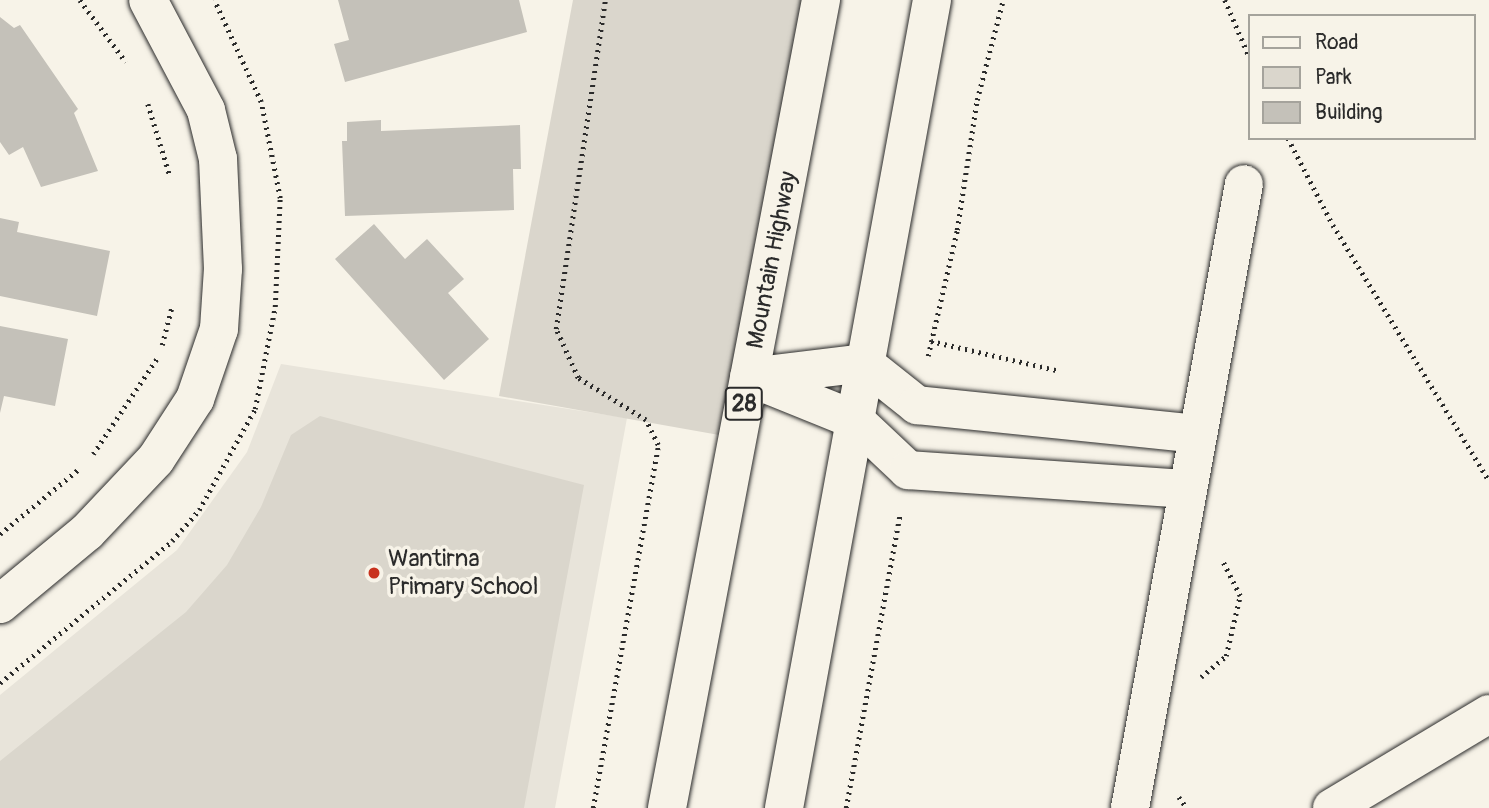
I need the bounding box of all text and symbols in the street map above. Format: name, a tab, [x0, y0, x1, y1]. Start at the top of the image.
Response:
legend	[1248, 14, 1475, 140]
text: Road	[1315, 29, 1359, 56]
text: Park	[1315, 64, 1352, 91]
text: Building	[1315, 99, 1382, 126]
street label: Mountain Highway	[741, 169, 803, 351]
road number: 28	[725, 384, 763, 424]
place label: Wantirna Primary School	[388, 545, 538, 601]
marker: Wantirna Primary School	[366, 565, 382, 581]

